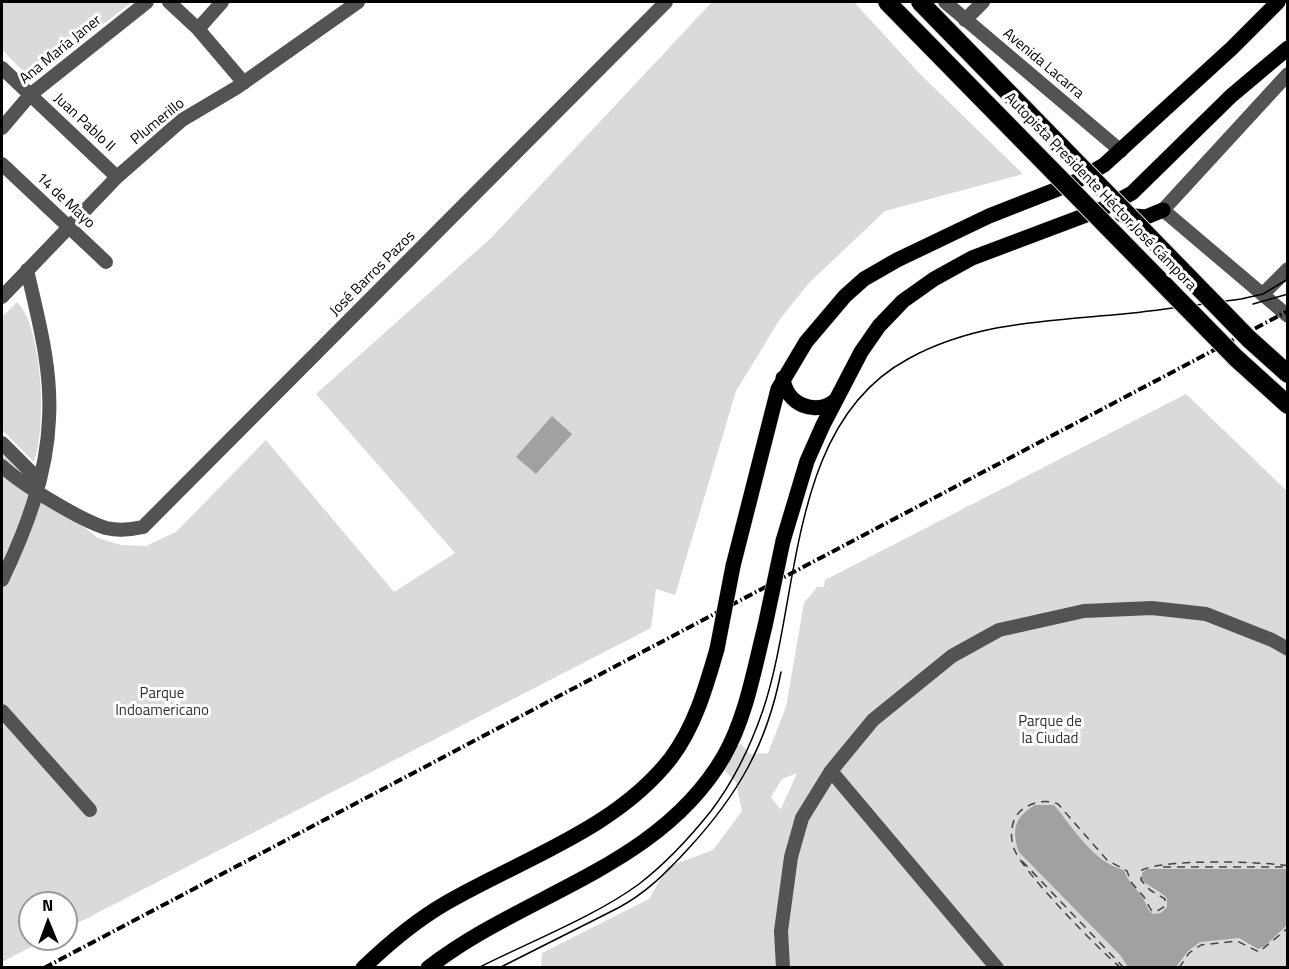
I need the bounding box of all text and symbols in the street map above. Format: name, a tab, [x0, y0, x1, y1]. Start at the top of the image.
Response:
street label: Ana María Janer	[17, 12, 105, 88]
street label: Avenida Lacarra	[999, 25, 1087, 103]
street label: Autopista Presidente Héctor José Cámpora	[1000, 89, 1200, 295]
street label: Juan Pablo II	[50, 90, 118, 156]
street label: Plumerillo	[128, 95, 188, 149]
street label: 14 de Mayo	[32, 169, 98, 233]
street label: José Barros Pazos	[327, 228, 419, 320]
park label: Parque Indoamericano	[115, 685, 209, 720]
park label: Parque de la Ciudad	[1018, 713, 1082, 748]
north arrow	[18, 891, 78, 951]
text: N	[42, 893, 53, 917]

